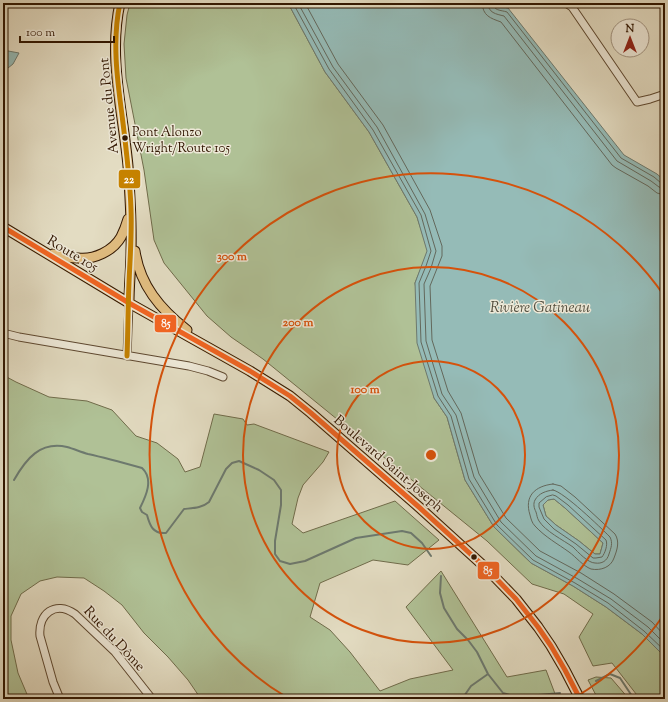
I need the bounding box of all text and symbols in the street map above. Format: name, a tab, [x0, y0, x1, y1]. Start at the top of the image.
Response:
scale bar	[20, 18, 114, 44]
north arrow	[610, 18, 650, 58]
text: N	[625, 21, 635, 37]
text: 100 m	[26, 24, 55, 42]
street label: Avenue du Pont	[95, 57, 125, 155]
place label: Pont Alonzo Wright/Route 105	[132, 124, 230, 158]
marker: Pont Alonzo Wright/Route 105	[120, 133, 130, 143]
line badge: 22	[118, 169, 141, 189]
text: 22	[124, 172, 135, 188]
street label: Route 105	[43, 232, 102, 278]
text: 300 m	[217, 248, 247, 266]
water label: Rivière Gatineau	[490, 298, 590, 319]
line badge: 85	[154, 314, 177, 333]
text: 200 m	[283, 314, 313, 332]
text: 85	[161, 316, 171, 332]
text: 100 m	[349, 381, 380, 399]
street label: Boulevard Saint-Joseph	[328, 411, 447, 518]
centre of rings	[424, 448, 438, 462]
unlabelled marker	[469, 552, 479, 562]
line badge: 85	[477, 561, 500, 580]
text: 85	[483, 563, 493, 579]
street label: Rue du Dôme	[78, 602, 149, 676]

